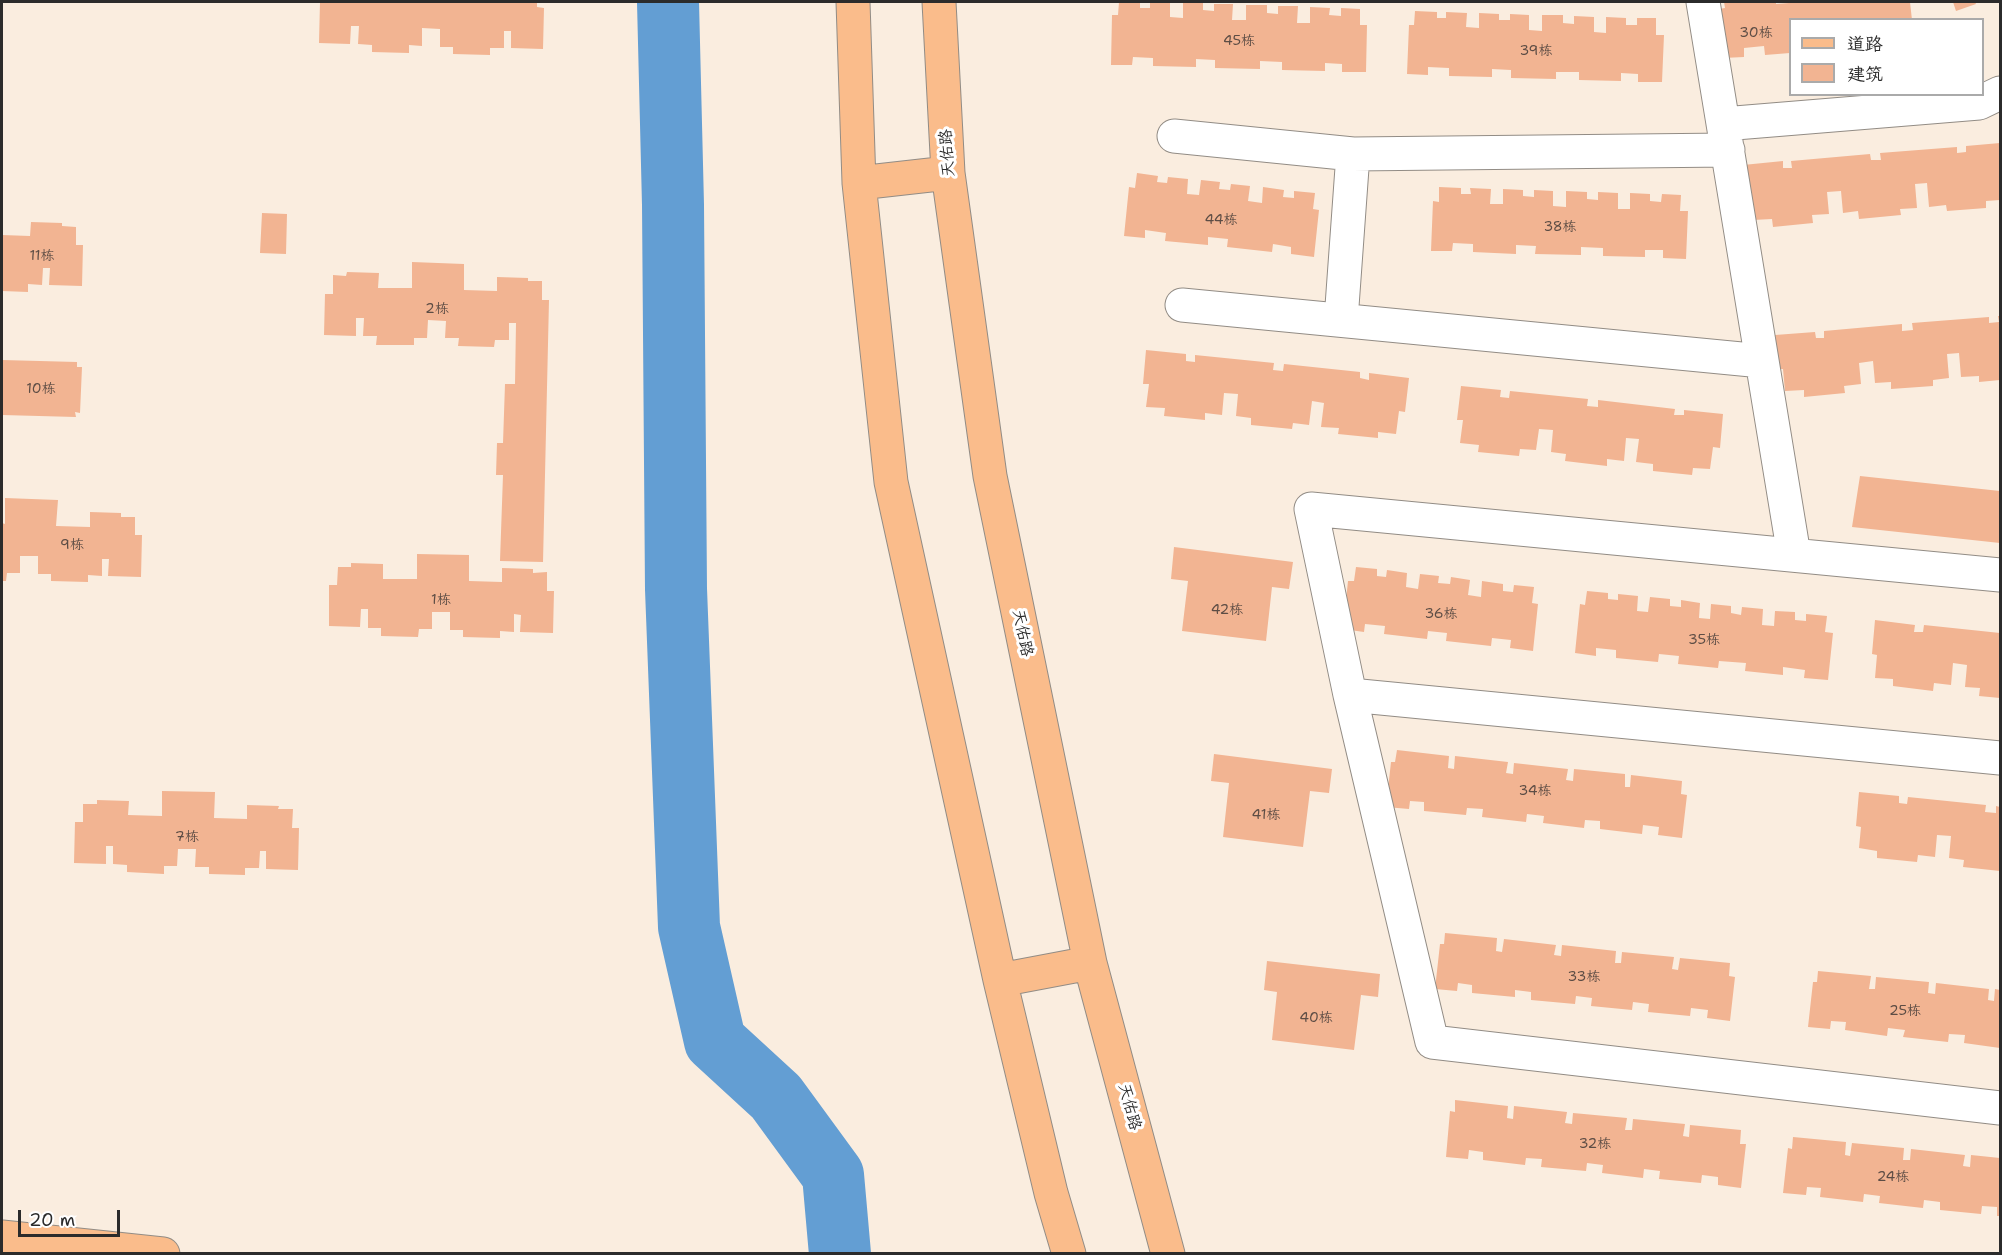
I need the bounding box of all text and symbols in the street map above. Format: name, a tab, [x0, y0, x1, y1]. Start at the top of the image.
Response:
legend	[1789, 18, 1984, 96]
house number: 30栋	[1739, 25, 1773, 41]
text: 道路	[1847, 32, 1883, 56]
house number: 45栋	[1223, 33, 1255, 49]
house number: 39栋	[1520, 43, 1552, 59]
text: 建筑	[1847, 62, 1883, 86]
street label: 天佑路	[937, 128, 959, 178]
house number: 44栋	[1204, 212, 1238, 228]
house number: 38栋	[1543, 219, 1577, 235]
house number: 11栋	[29, 248, 55, 264]
house number: 2栋	[425, 301, 449, 317]
house number: 10栋	[26, 381, 56, 397]
house number: 9栋	[60, 537, 84, 553]
house number: 1栋	[431, 592, 451, 608]
house number: 42栋	[1211, 602, 1243, 618]
house number: 36栋	[1424, 606, 1458, 622]
street label: 天佑路	[1008, 608, 1036, 658]
house number: 35栋	[1688, 632, 1720, 648]
house number: 34栋	[1518, 783, 1552, 799]
house number: 41栋	[1252, 807, 1280, 823]
house number: 7栋	[175, 829, 199, 845]
house number: 33栋	[1568, 969, 1600, 985]
house number: 25栋	[1889, 1003, 1921, 1019]
house number: 40栋	[1299, 1010, 1333, 1026]
street label: 天佑路	[1114, 1081, 1144, 1133]
house number: 32栋	[1579, 1136, 1611, 1152]
house number: 24栋	[1877, 1169, 1909, 1185]
scale bar	[21, 1198, 123, 1236]
text: 20 m	[29, 1208, 75, 1232]

